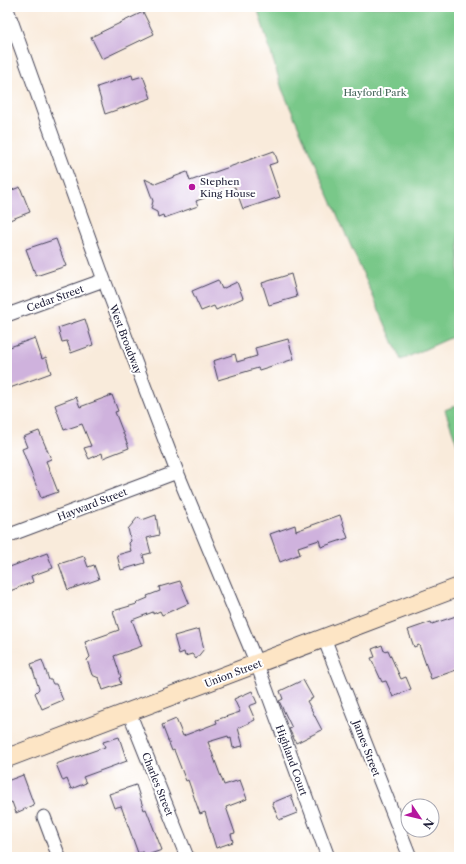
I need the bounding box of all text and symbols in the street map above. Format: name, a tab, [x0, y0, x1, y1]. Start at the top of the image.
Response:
park label: Hayford Park	[343, 86, 408, 99]
place label: Stephen King House	[200, 175, 256, 200]
marker: Stephen King House	[187, 182, 197, 192]
street label: Cedar Street	[25, 282, 86, 315]
street label: West Broadway	[106, 302, 145, 376]
street label: Hayward Street	[56, 485, 129, 524]
street label: Union Street	[203, 656, 264, 690]
street label: James Street	[349, 716, 383, 778]
street label: Highland Court	[273, 723, 310, 798]
street label: Charles Street	[139, 751, 176, 818]
north arrow	[400, 798, 440, 838]
text: N	[419, 816, 437, 832]

